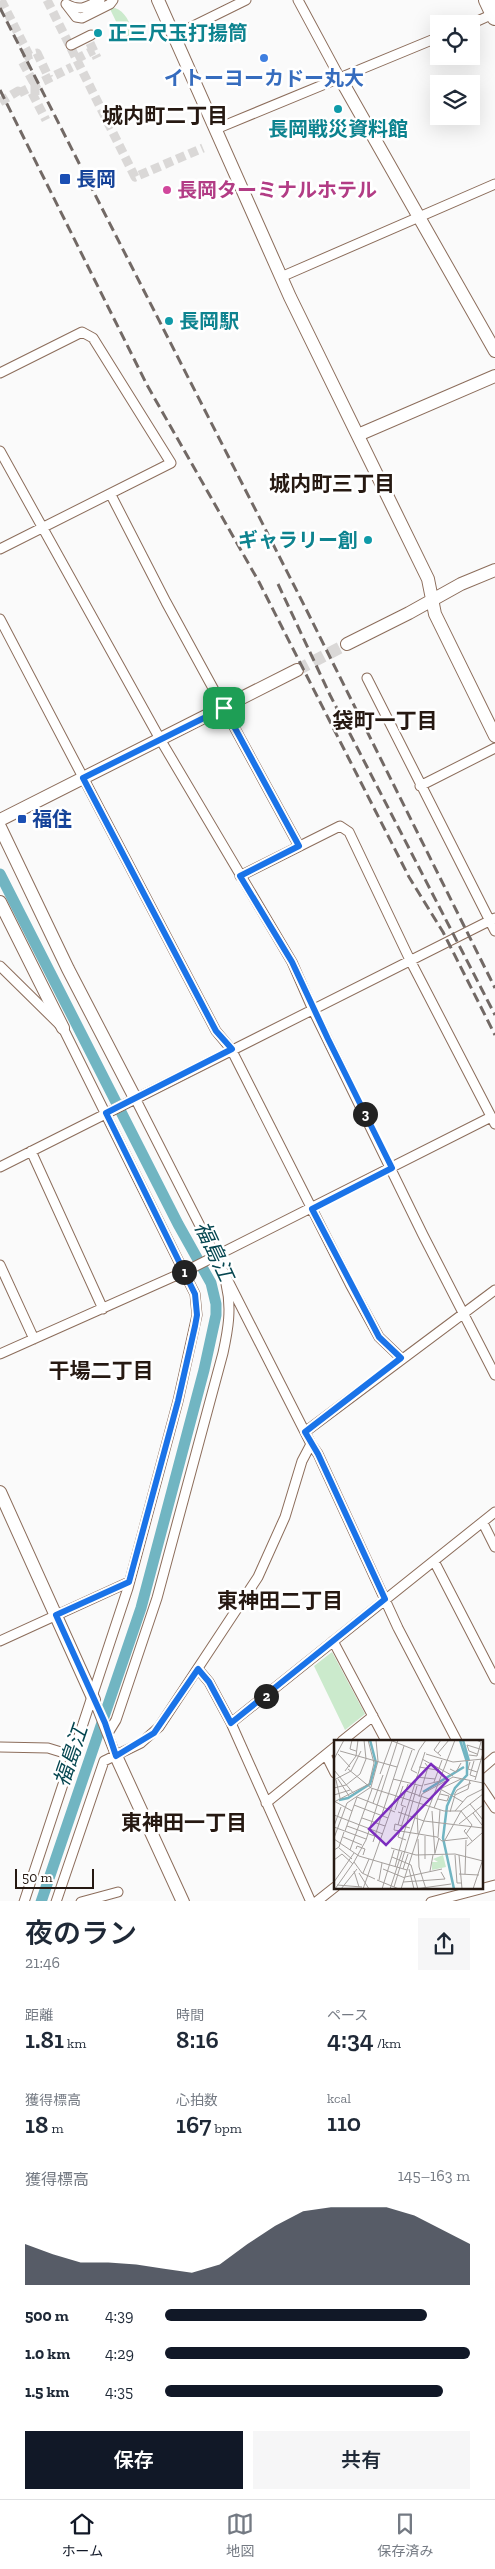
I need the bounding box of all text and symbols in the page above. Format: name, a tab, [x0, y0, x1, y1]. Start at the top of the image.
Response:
map controls	[430, 15, 480, 125]
button: locate	[430, 15, 480, 65]
place label: 正三尺玉打揚筒	[108, 21, 248, 45]
marker: 正三尺玉打揚筒	[92, 27, 104, 39]
marker: イトーヨーカドー丸大	[258, 52, 270, 64]
place label: イトーヨーカドー丸大	[164, 66, 364, 90]
button: layers	[430, 75, 480, 125]
district label: 城内町二丁目	[102, 103, 228, 128]
marker: 長岡戦災資料館	[332, 103, 344, 115]
place label: 長岡戦災資料館	[268, 117, 408, 141]
place label: 長岡	[76, 167, 116, 191]
marker: 長岡	[58, 172, 72, 186]
place label: 長岡ターミナルホテル	[177, 178, 377, 202]
marker: 長岡ターミナルホテル	[161, 184, 173, 196]
place label: 長岡駅	[179, 309, 239, 333]
marker: 長岡駅	[163, 315, 175, 327]
district label: 城内町三丁目	[269, 471, 395, 496]
place label: ギャラリー創	[238, 528, 358, 552]
marker: ギャラリー創	[362, 534, 374, 546]
pin	[203, 687, 245, 729]
icon: arrive	[210, 694, 238, 722]
district label: 袋町一丁目	[333, 708, 438, 733]
place label: 福住	[32, 807, 72, 831]
marker: 福住	[16, 813, 28, 825]
pin: 3	[352, 1102, 378, 1126]
text: 3	[362, 1106, 369, 1123]
water label: 福島江	[190, 1217, 240, 1286]
pin: 1	[172, 1260, 196, 1284]
text: 1	[182, 1264, 187, 1281]
district label: 干場二丁目	[49, 1358, 154, 1383]
district label: 東神田二丁目	[217, 1588, 343, 1613]
pin: 2	[254, 1684, 278, 1708]
text: 2	[263, 1688, 270, 1705]
water label: 福島江	[48, 1720, 93, 1790]
inset map	[334, 1740, 482, 1889]
district label: 東神田一丁目	[121, 1810, 247, 1835]
scale bar	[15, 1866, 94, 1890]
text: 50 m	[22, 1869, 53, 1886]
text: 夜のラン	[25, 1917, 137, 1950]
button: share	[418, 1918, 470, 1970]
text: 21:46	[25, 1953, 60, 1972]
text: 距離	[25, 2007, 53, 2024]
text: 時間	[176, 2007, 204, 2024]
text: ペース	[327, 2007, 368, 2024]
text: 1.81	[25, 2024, 64, 2054]
text: 8:16	[176, 2024, 219, 2054]
text: 4:34	[327, 2024, 374, 2054]
text: km	[64, 2035, 86, 2052]
text: /km	[374, 2035, 401, 2052]
text: kcal	[327, 2090, 351, 2107]
text: 獲得標高	[25, 2092, 81, 2109]
text: 心拍数	[176, 2092, 218, 2109]
text: 110	[327, 2107, 361, 2137]
text: 18	[25, 2109, 48, 2139]
text: 167	[176, 2109, 211, 2139]
text: m	[48, 2120, 64, 2137]
text: bpm	[211, 2120, 242, 2137]
text: 145–163 m	[398, 2166, 470, 2185]
text: 獲得標高	[25, 2170, 89, 2189]
text: 500 m	[25, 2306, 69, 2325]
text: 4:39	[105, 2306, 134, 2325]
text: 1.0 km	[25, 2344, 70, 2363]
text: 4:29	[105, 2344, 134, 2363]
text: 1.5 km	[25, 2382, 69, 2401]
text: 4:35	[105, 2382, 133, 2401]
button: 保存	[25, 2431, 243, 2489]
button: 共有	[253, 2431, 470, 2489]
tab: ホーム	[62, 2510, 103, 2560]
tab: 地図	[226, 2510, 254, 2560]
tab: 保存済み	[377, 2510, 433, 2560]

